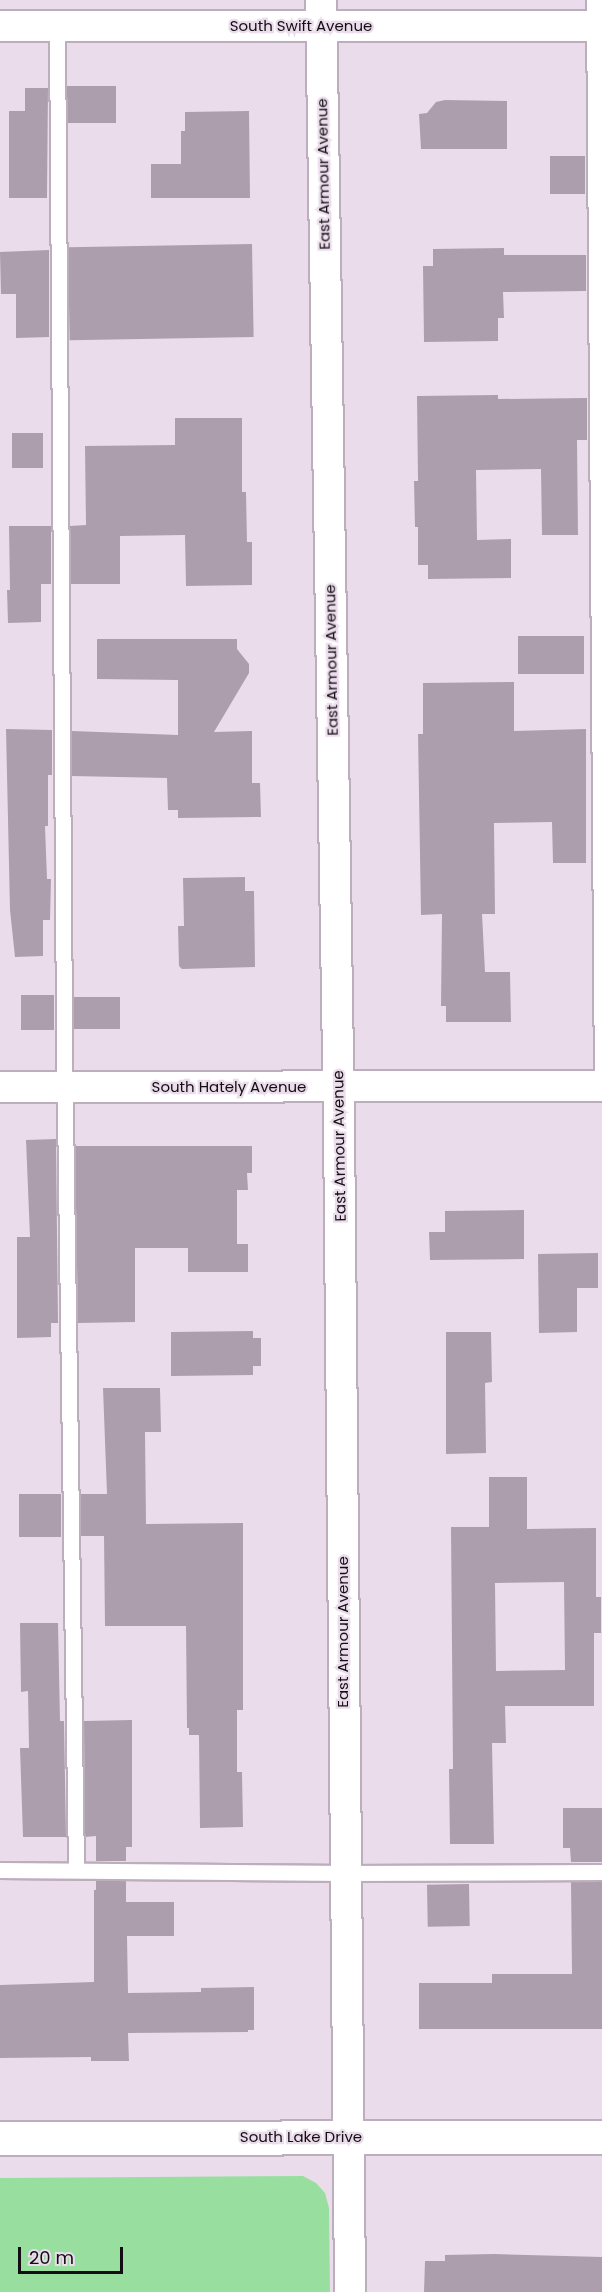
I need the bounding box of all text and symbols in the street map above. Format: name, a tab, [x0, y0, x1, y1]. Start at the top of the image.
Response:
street label: South Swift Avenue	[230, 17, 372, 35]
street label: East Armour Avenue	[313, 98, 333, 250]
street label: East Armour Avenue	[321, 584, 341, 736]
street label: East Armour Avenue	[329, 1070, 349, 1222]
street label: South Hately Avenue	[152, 1078, 306, 1096]
street label: East Armour Avenue	[334, 1556, 352, 1708]
street label: South Lake Drive	[240, 2128, 362, 2146]
scale bar	[21, 2235, 126, 2273]
text: 20 m	[29, 2245, 74, 2270]

